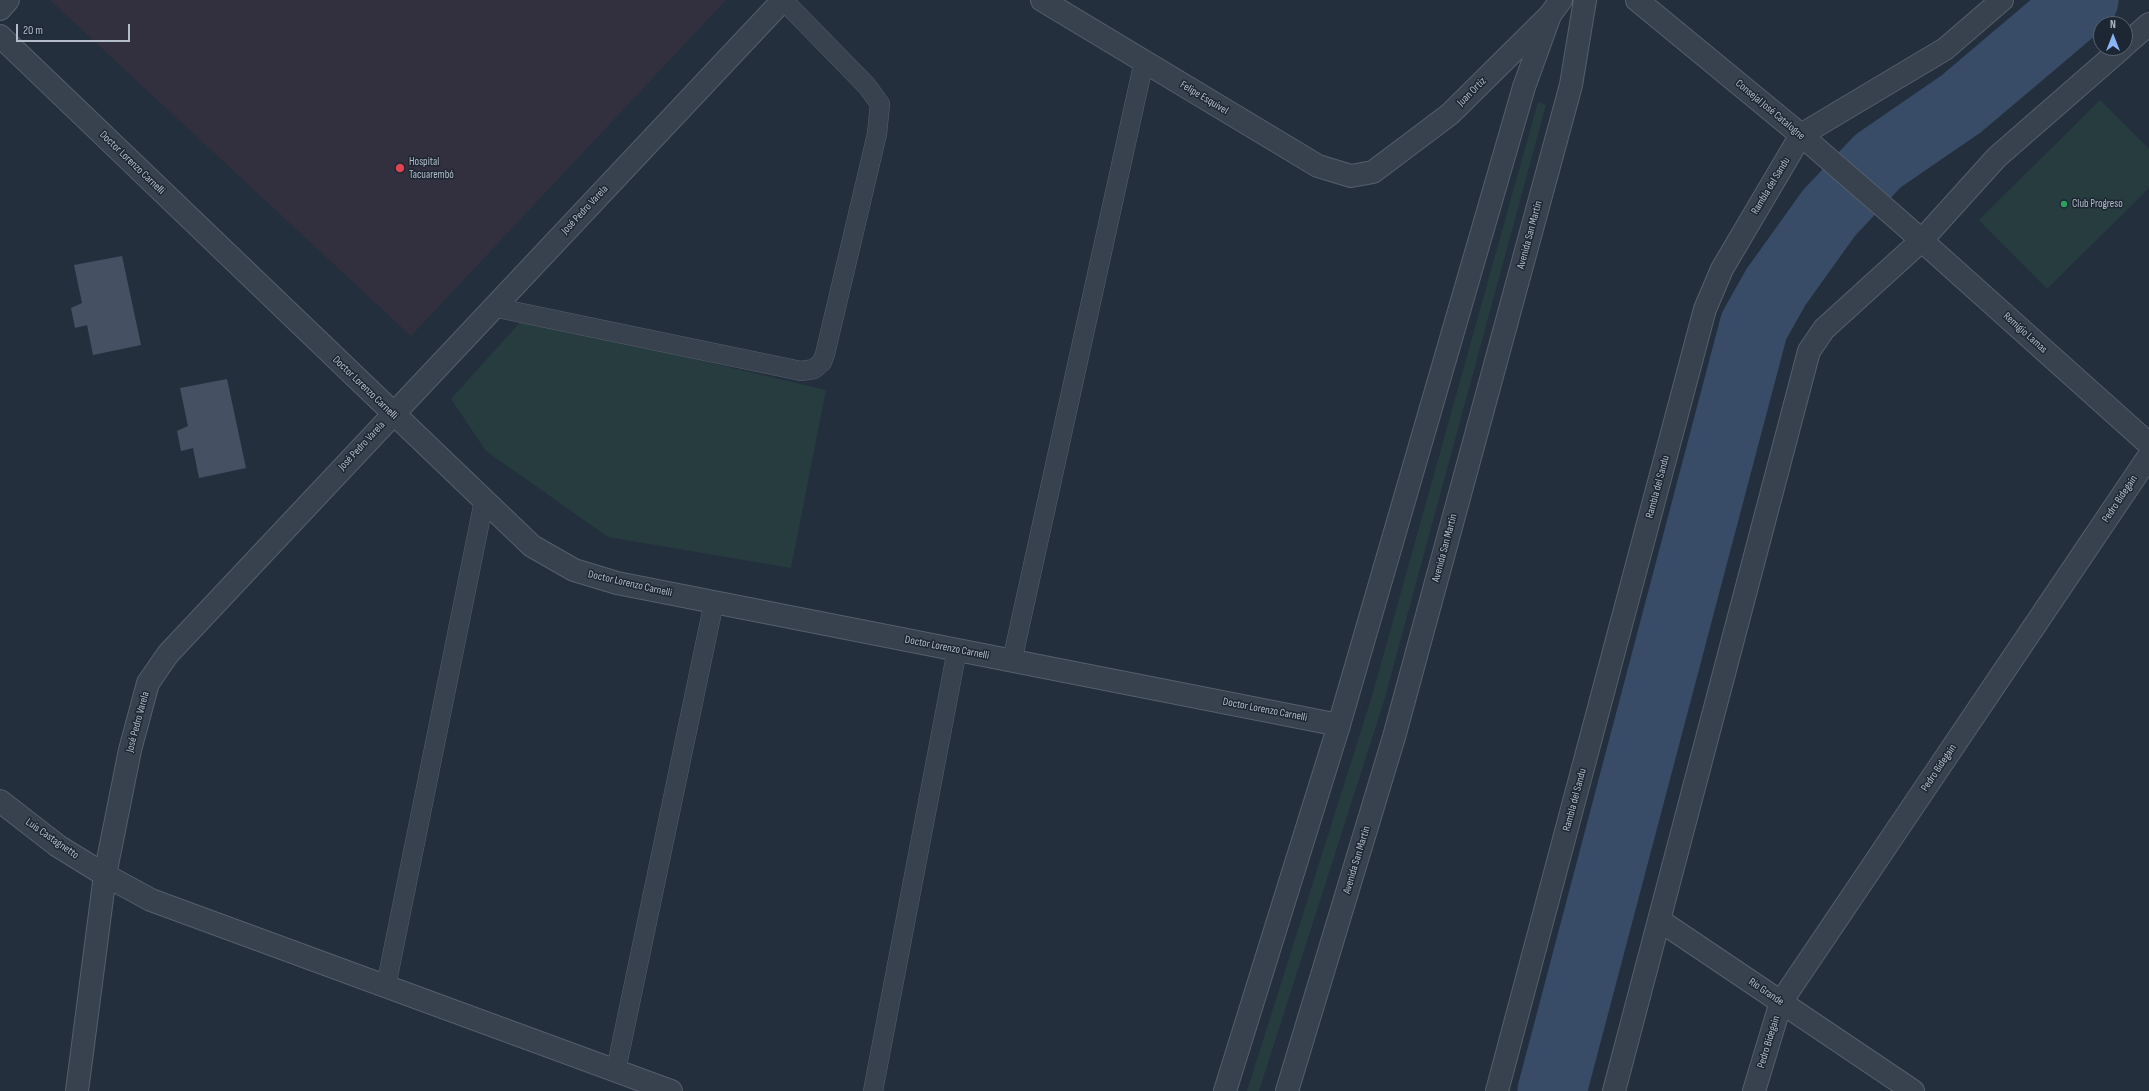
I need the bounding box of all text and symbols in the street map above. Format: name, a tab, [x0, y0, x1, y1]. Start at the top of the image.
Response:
scale bar	[18, 16, 132, 42]
north arrow	[2093, 16, 2133, 56]
text: N	[2110, 18, 2116, 31]
text: 20 m	[23, 23, 43, 38]
street label: Juan Ortiz	[1455, 75, 1489, 109]
street label: Consejal José Catalogne	[1732, 77, 1808, 143]
street label: Felipe Esquivel	[1178, 78, 1230, 118]
street label: Doctor Lorenzo Carnelli	[97, 128, 167, 198]
place label: Hospital Tacuarembó	[409, 155, 454, 181]
street label: Rambla del Sandu	[1749, 155, 1793, 217]
marker: Hospital Tacuarembó	[394, 162, 406, 174]
street label: José Pedro Varela	[559, 183, 611, 237]
place label: Club Progreso	[2072, 197, 2123, 211]
street label: Avenida San Martín	[1515, 199, 1545, 271]
marker: Club Progreso	[2059, 199, 2069, 209]
street label: Remigio Lamas	[2000, 310, 2050, 356]
street label: Doctor Lorenzo Carnelli	[330, 353, 400, 423]
street label: José Pedro Varela	[336, 419, 388, 473]
street label: Rambla del Sandu	[1643, 454, 1673, 520]
street label: Pedro Bidegain	[2099, 473, 2141, 525]
street label: Avenida San Martín	[1430, 512, 1460, 584]
street label: Doctor Lorenzo Carnelli	[587, 568, 673, 600]
street label: Doctor Lorenzo Carnelli	[904, 633, 990, 663]
street label: José Pedro Varela	[124, 690, 152, 754]
street label: Doctor Lorenzo Carnelli	[1222, 695, 1308, 725]
street label: Pedro Bidegain	[1918, 742, 1960, 794]
street label: Rambla del Sandu	[1560, 767, 1590, 833]
street label: Luis Castagnetto	[23, 816, 81, 862]
street label: Avenida San Martín	[1340, 825, 1374, 895]
street label: Río Grande	[1746, 975, 1786, 1009]
street label: Pedro Bidegain	[1755, 1014, 1783, 1070]

